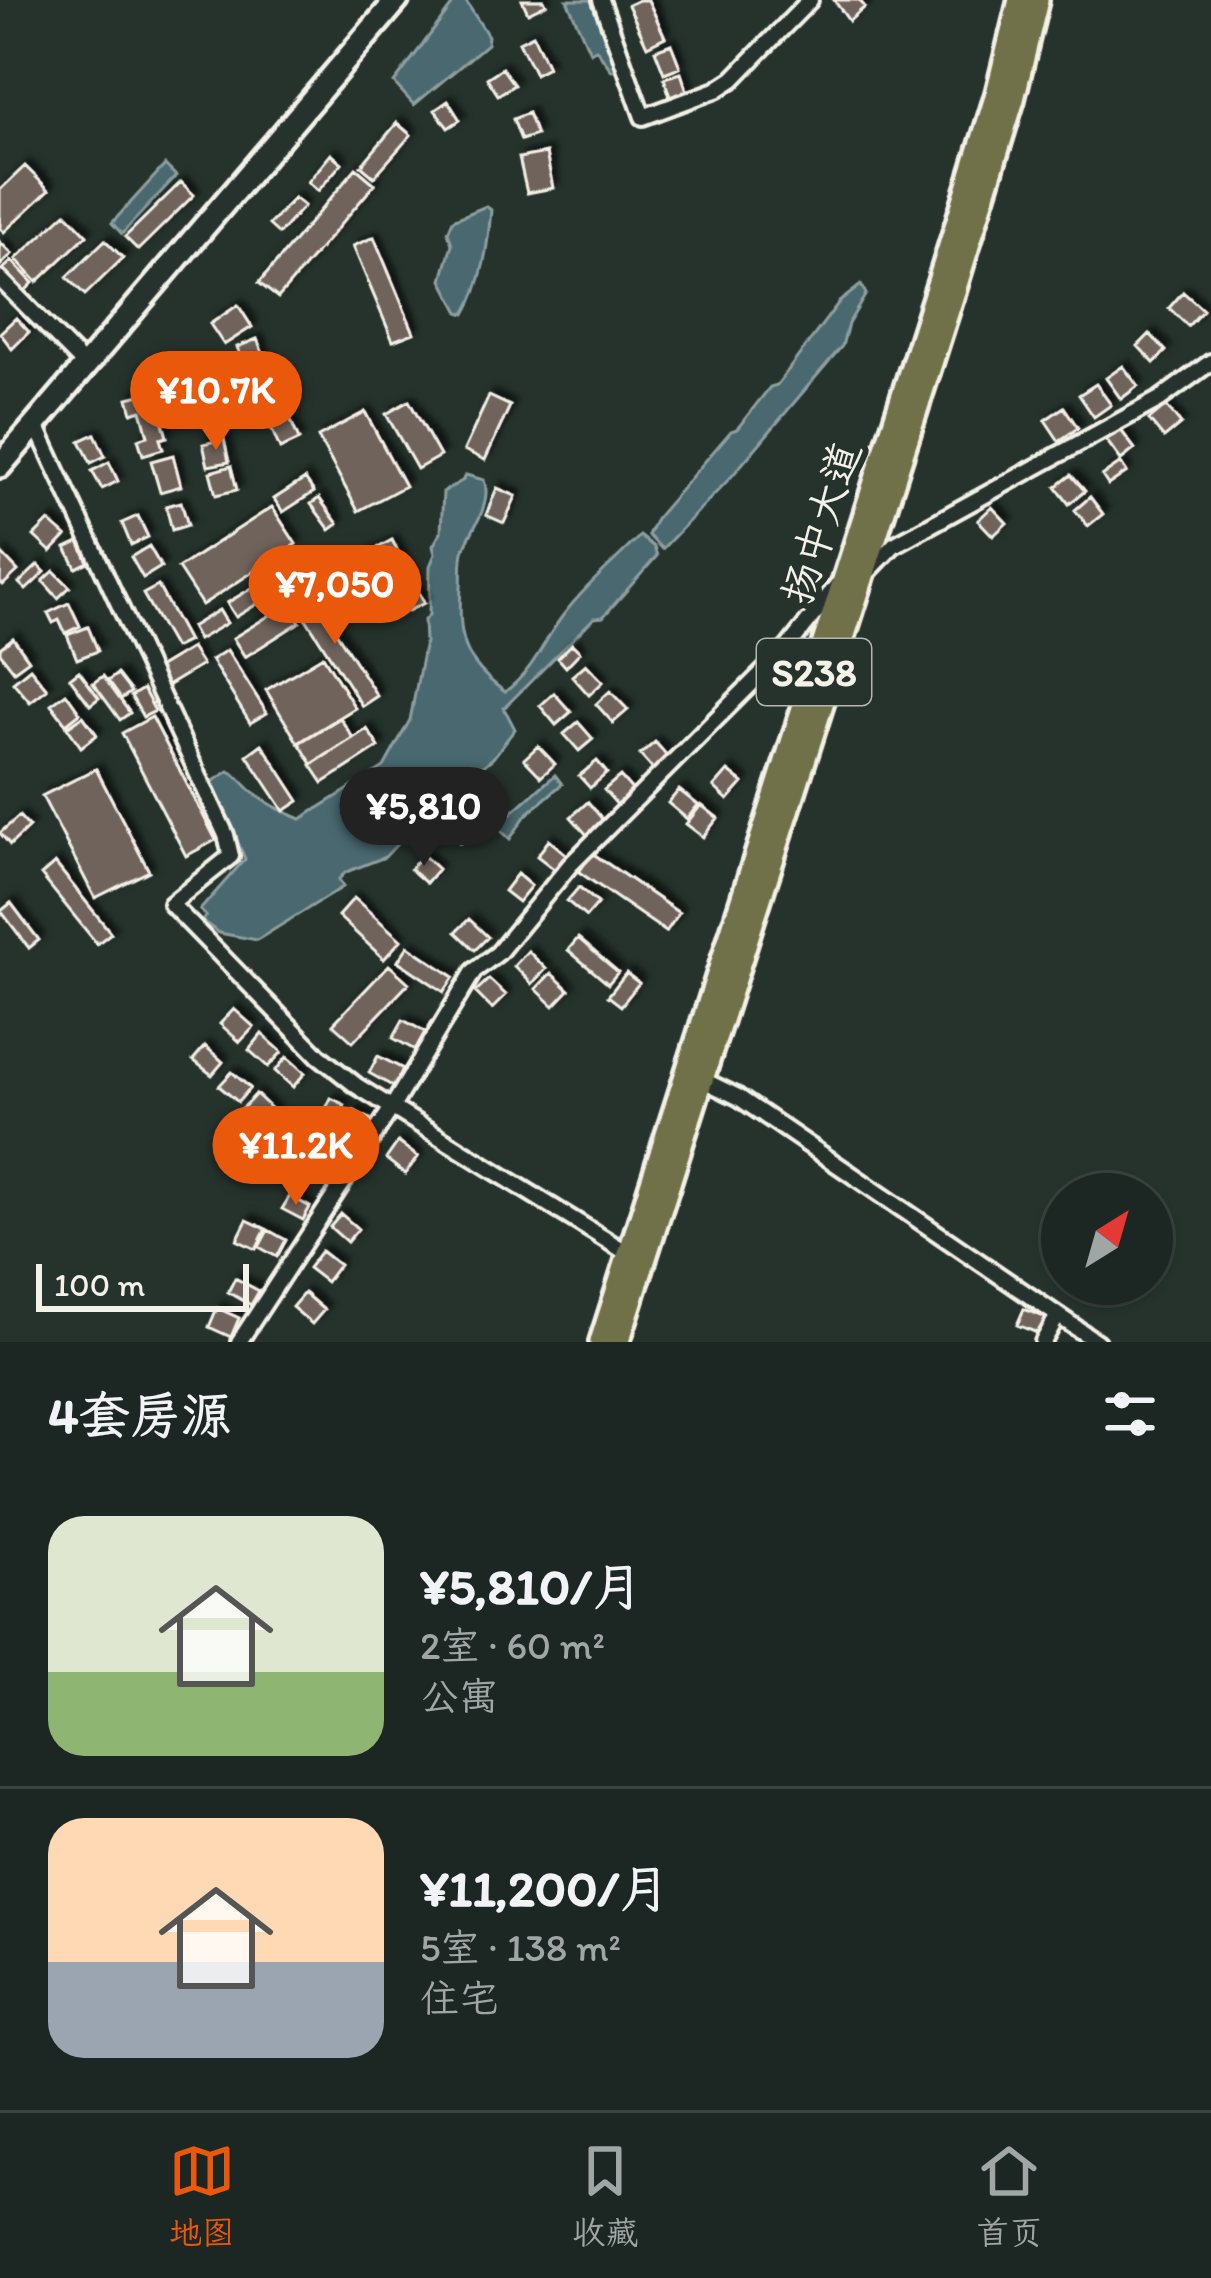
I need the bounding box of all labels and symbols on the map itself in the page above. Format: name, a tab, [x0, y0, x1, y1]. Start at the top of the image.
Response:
pin: ¥10.7K	[118, 351, 314, 453]
street label: 扬中大道	[771, 435, 871, 611]
pin: ¥7,050	[237, 545, 433, 647]
road number: S238	[757, 639, 871, 705]
pin: ¥5,810	[326, 767, 522, 869]
pin: ¥11.2K	[198, 1106, 394, 1208]
north arrow	[1041, 1173, 1173, 1305]
scale bar	[36, 1258, 249, 1311]

